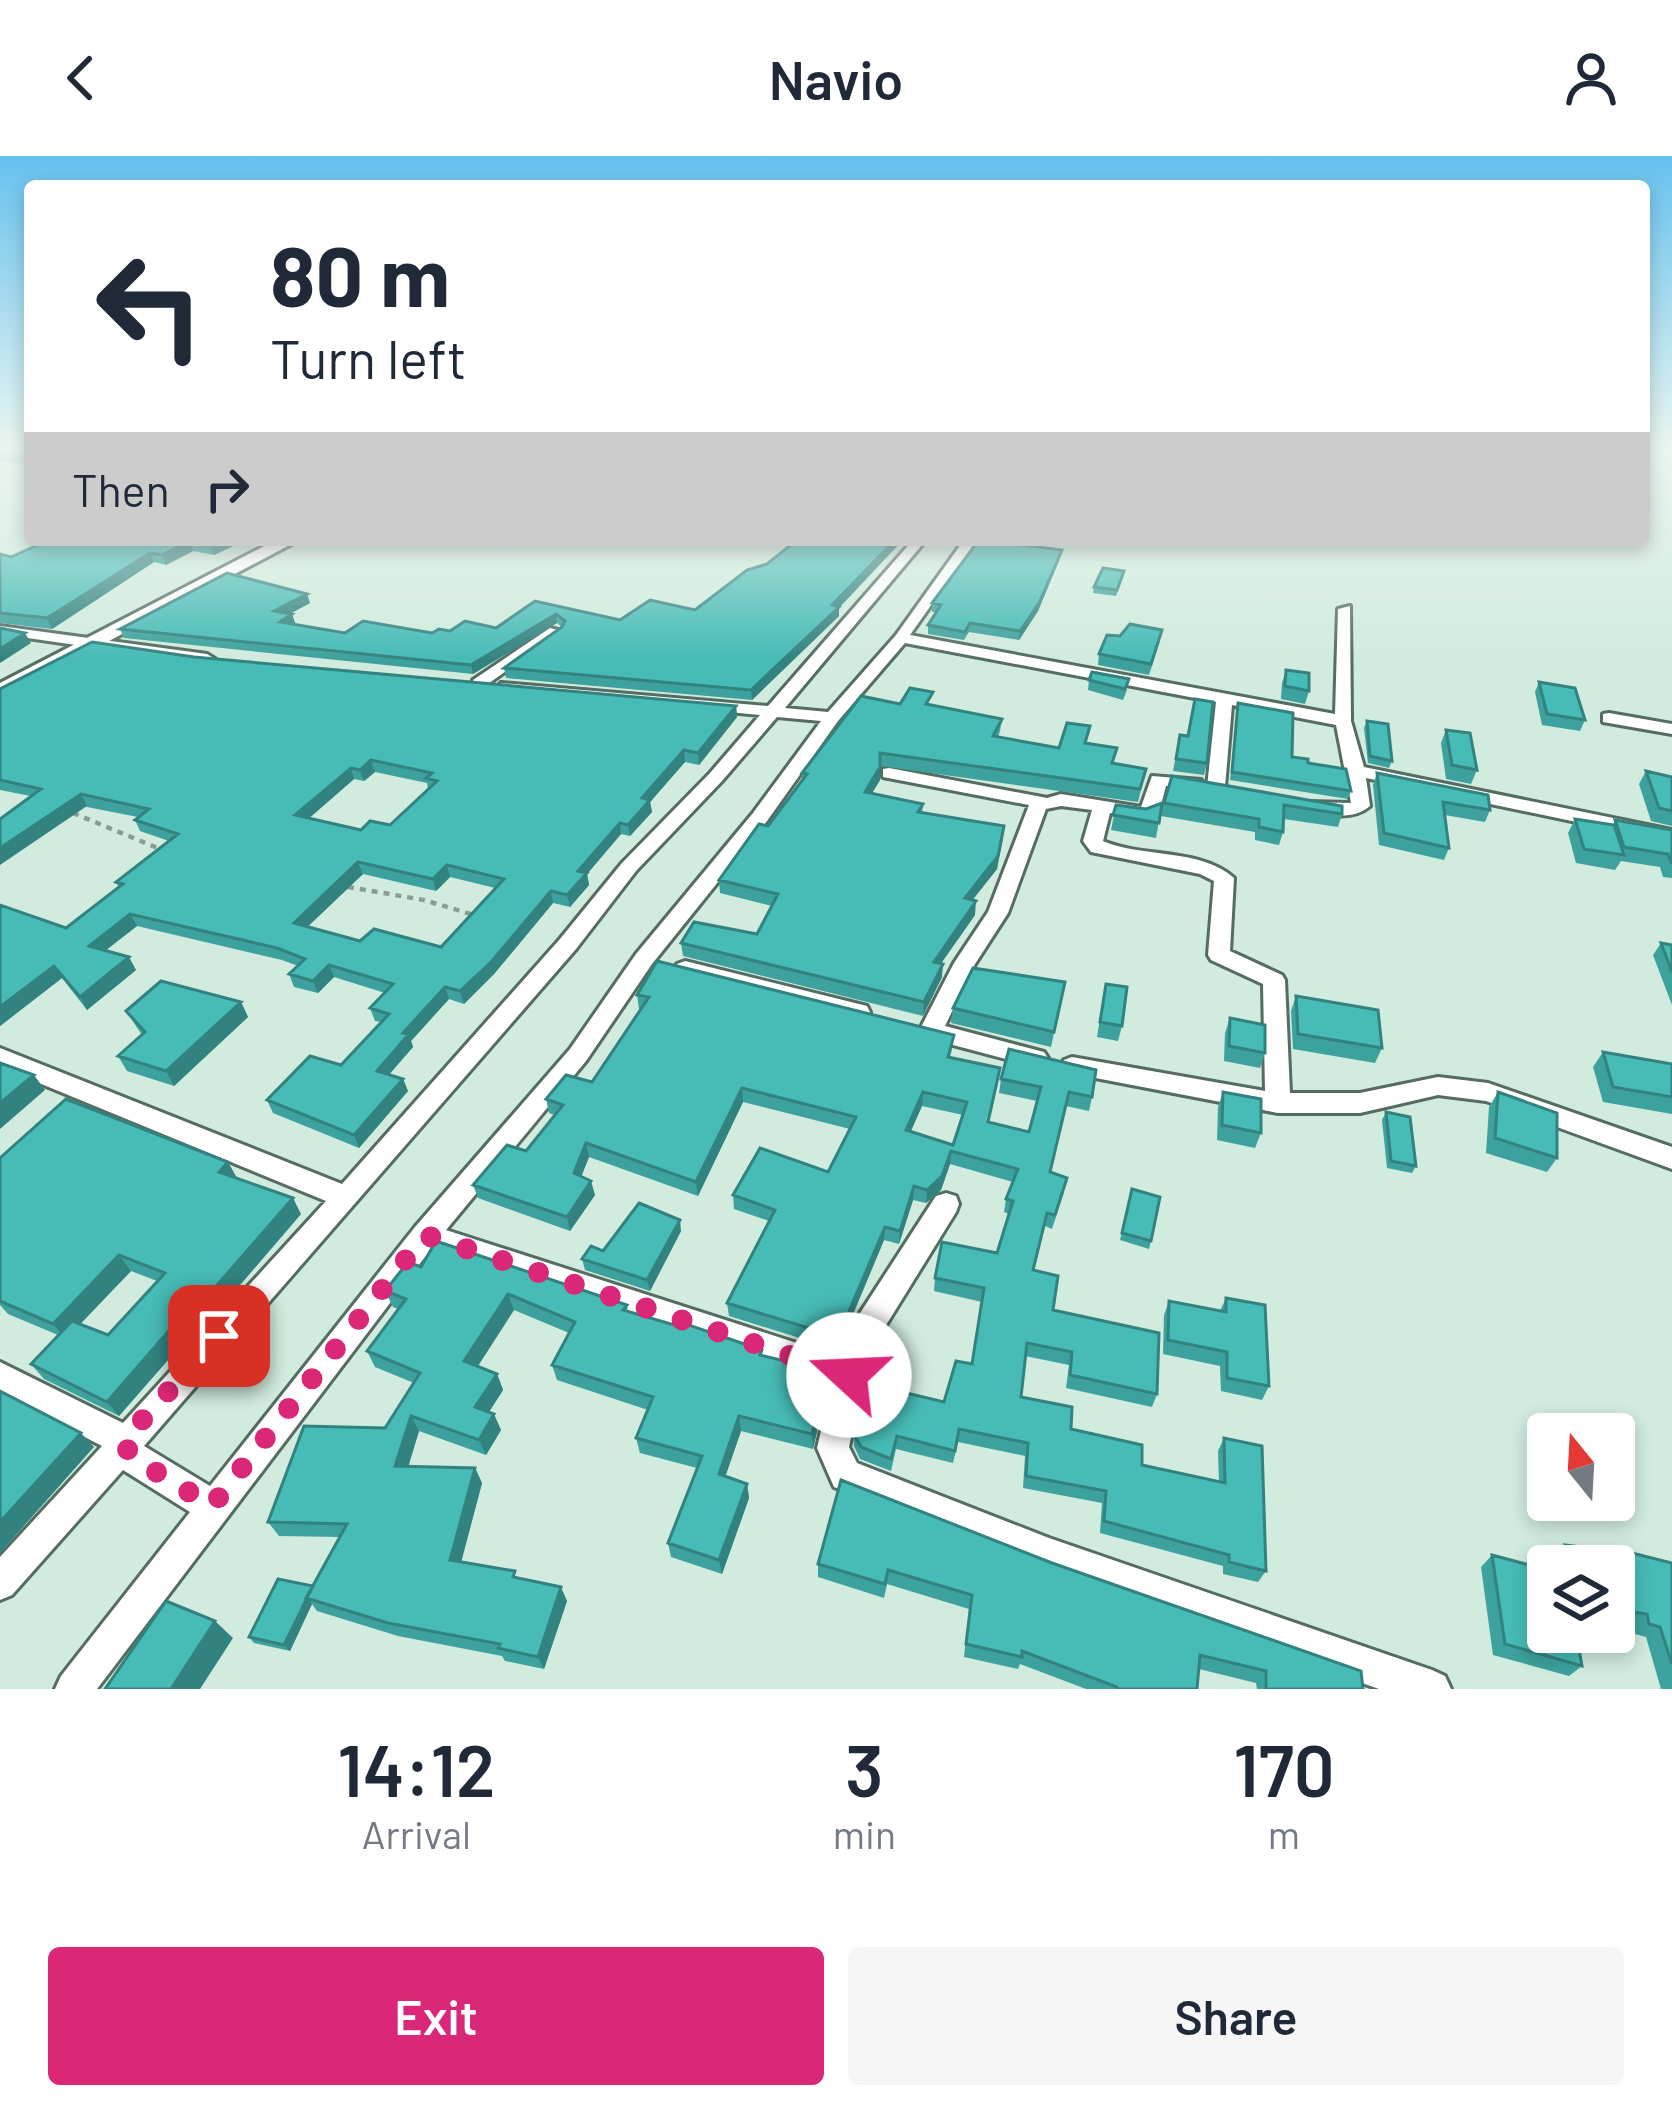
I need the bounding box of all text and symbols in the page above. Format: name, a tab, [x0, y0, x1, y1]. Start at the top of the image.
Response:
icon: back	[48, 45, 114, 111]
icon: person	[1558, 45, 1624, 111]
text: Navio	[769, 46, 903, 111]
text: 80 m	[270, 223, 450, 324]
icon: left	[72, 228, 228, 384]
text: Turn left	[270, 325, 467, 390]
icon: right	[194, 456, 260, 522]
text: Then	[72, 462, 170, 516]
pin	[168, 1285, 270, 1387]
icon: arrive	[186, 1303, 252, 1369]
position arrow	[786, 1312, 912, 1438]
north arrow	[1527, 1413, 1635, 1521]
map controls	[1527, 1413, 1635, 1653]
button: layers	[1527, 1545, 1635, 1653]
text: 14:12	[337, 1725, 495, 1811]
text: 3	[845, 1725, 883, 1811]
text: 170	[1233, 1725, 1335, 1811]
text: Arrival	[362, 1810, 471, 1857]
text: min	[833, 1810, 896, 1857]
text: m	[1268, 1810, 1300, 1857]
button: Exit	[48, 1947, 824, 2085]
button: Share	[848, 1947, 1624, 2085]

